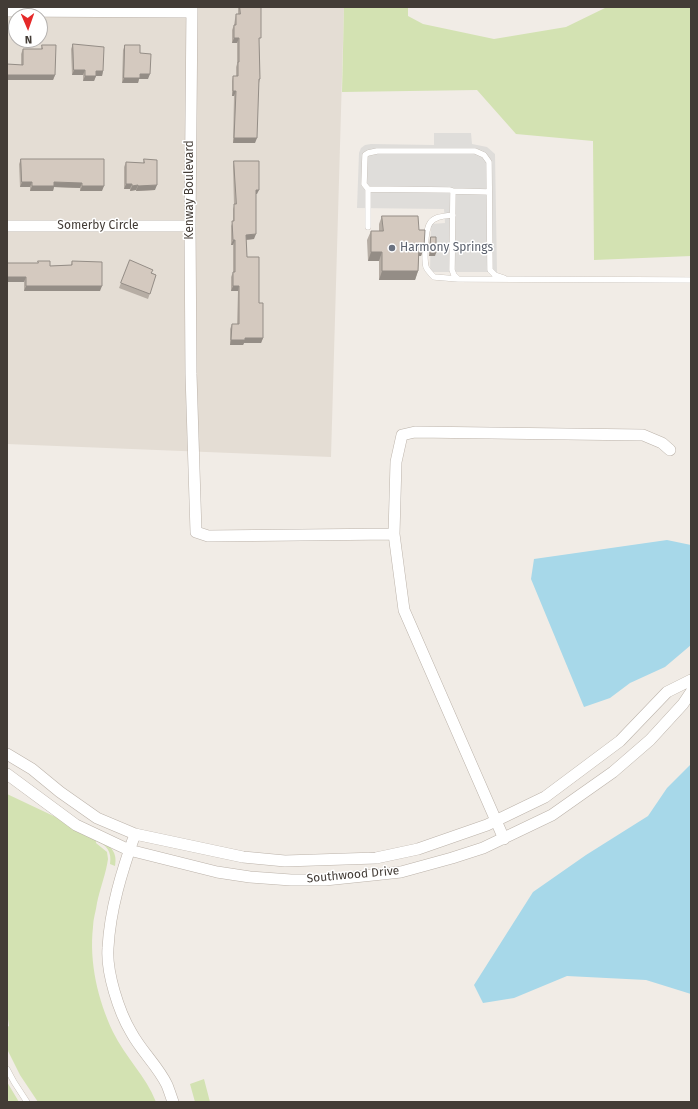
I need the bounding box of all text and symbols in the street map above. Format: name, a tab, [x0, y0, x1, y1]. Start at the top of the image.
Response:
north arrow	[8, 8, 48, 48]
text: N	[25, 33, 32, 46]
street label: Kenway Boulevard	[183, 140, 197, 240]
street label: Somerby Circle	[57, 219, 139, 233]
place label: Harmony Springs	[400, 241, 493, 255]
marker: Harmony Springs	[387, 243, 397, 253]
street label: Southwood Drive	[306, 864, 400, 886]

